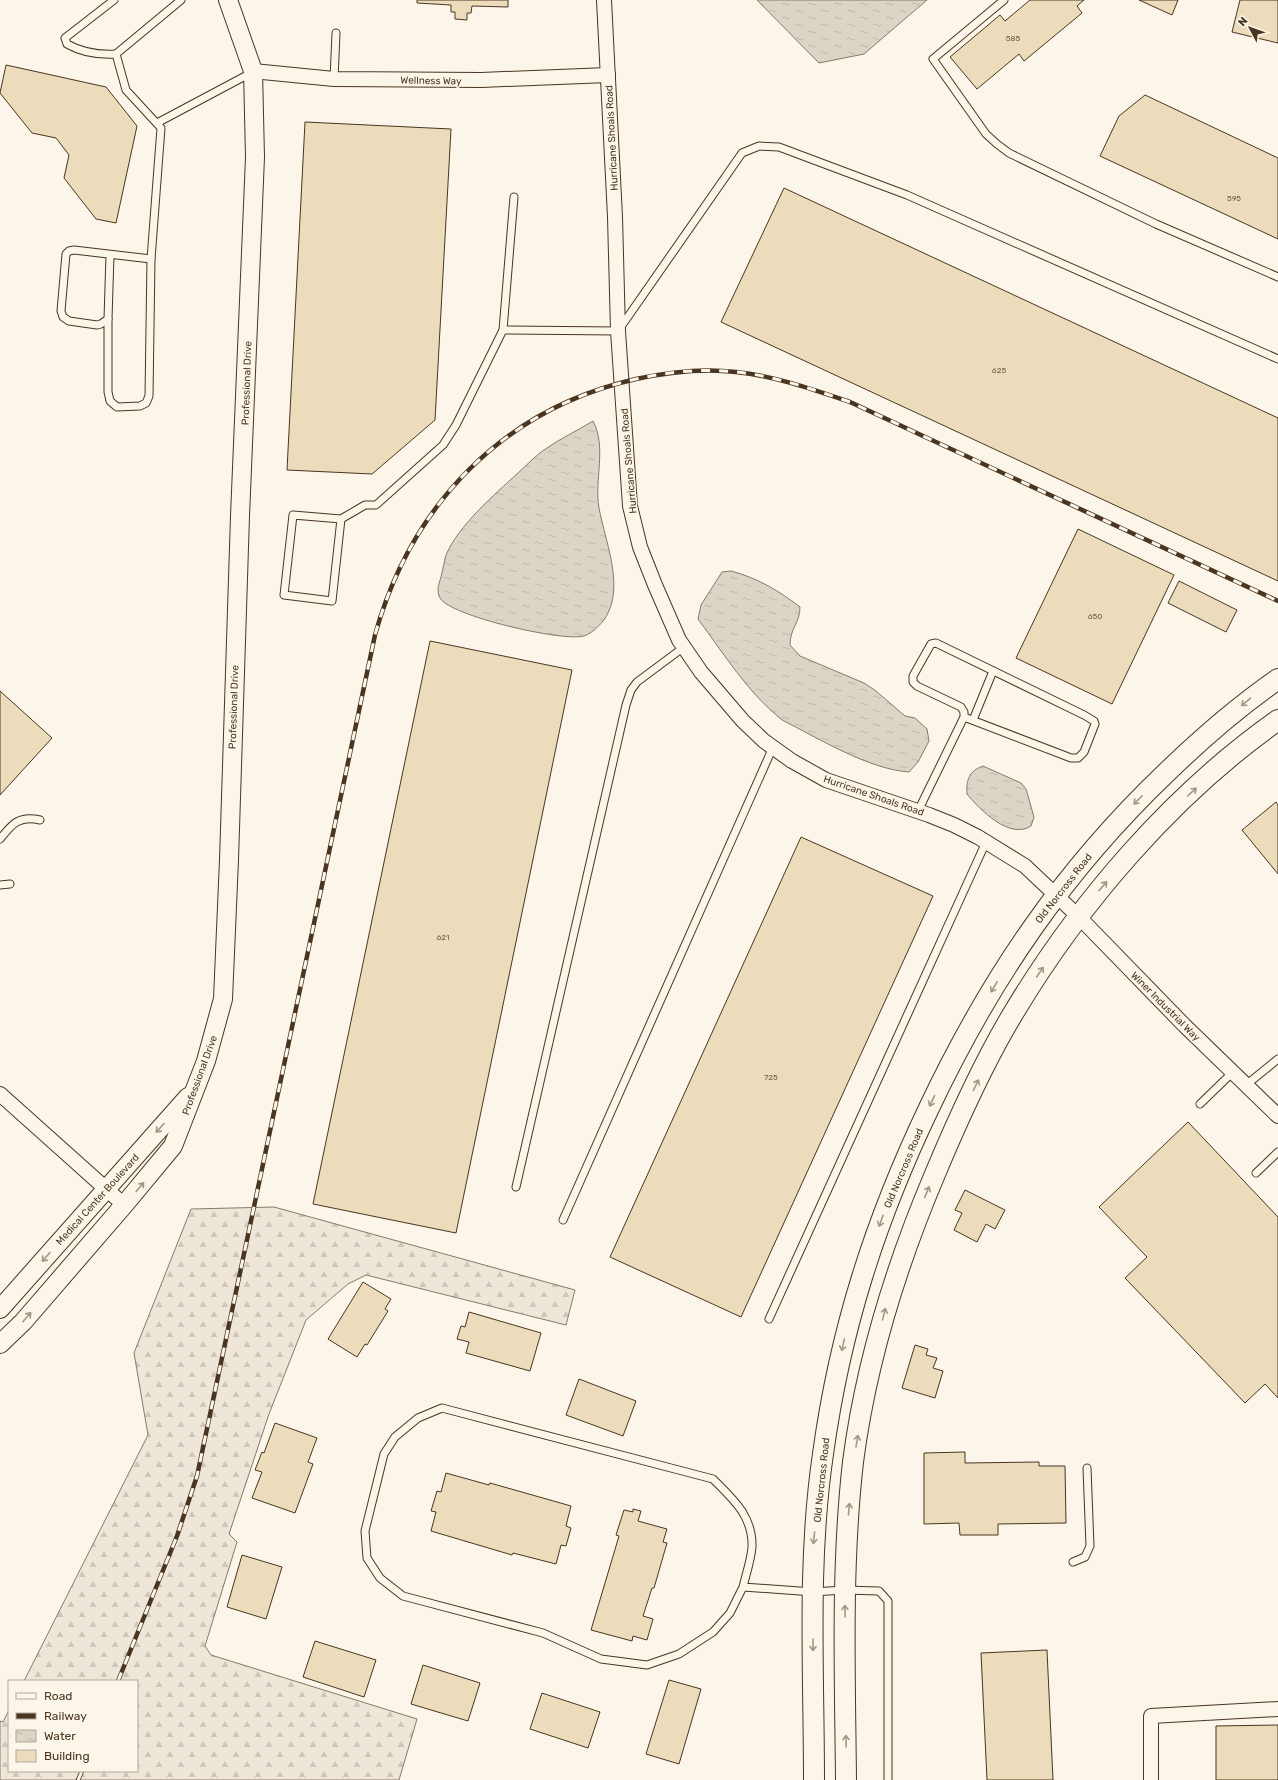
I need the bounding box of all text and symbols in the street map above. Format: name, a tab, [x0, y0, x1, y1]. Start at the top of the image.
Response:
north arrow	[1230, 8, 1270, 48]
text: N	[1235, 14, 1250, 29]
house number: 585	[1006, 34, 1021, 43]
street label: Wellness Way	[400, 74, 462, 88]
street label: Hurricane Shoals Road	[603, 85, 621, 191]
house number: 595	[1227, 194, 1241, 203]
street label: Professional Drive	[240, 340, 254, 425]
house number: 625	[992, 366, 1006, 375]
street label: Hurricane Shoals Road	[618, 408, 640, 514]
house number: 650	[1088, 612, 1102, 621]
street label: Professional Drive	[227, 664, 241, 749]
one-way arrow	[1241, 697, 1252, 706]
street label: Hurricane Shoals Road	[822, 773, 926, 819]
one-way arrow	[1187, 787, 1197, 796]
one-way arrow	[1133, 795, 1143, 804]
street label: Old Norcross Road	[1033, 851, 1095, 926]
one-way arrow	[1098, 881, 1108, 891]
house number: 621	[437, 933, 449, 942]
one-way arrow	[1036, 967, 1044, 978]
street label: Winer Industrial Way	[1128, 970, 1203, 1044]
one-way arrow	[989, 981, 997, 993]
street label: Professional Drive	[180, 1033, 220, 1117]
house number: 725	[764, 1073, 778, 1082]
one-way arrow	[973, 1079, 980, 1091]
one-way arrow	[928, 1095, 935, 1107]
one-way arrow	[156, 1123, 165, 1133]
street label: Old Norcross Road	[882, 1127, 926, 1210]
street label: Medical Center Boulevard	[54, 1152, 142, 1248]
one-way arrow	[135, 1181, 144, 1192]
one-way arrow	[924, 1186, 931, 1198]
one-way arrow	[876, 1214, 884, 1226]
one-way arrow	[41, 1252, 50, 1262]
one-way arrow	[881, 1308, 888, 1321]
one-way arrow	[23, 1311, 32, 1322]
one-way arrow	[839, 1338, 847, 1351]
one-way arrow	[853, 1435, 861, 1448]
street label: Old Norcross Road	[812, 1437, 832, 1523]
one-way arrow	[845, 1503, 853, 1516]
one-way arrow	[811, 1531, 818, 1544]
one-way arrow	[841, 1605, 849, 1618]
one-way arrow	[809, 1638, 817, 1651]
legend	[8, 1680, 138, 1772]
text: Road	[44, 1689, 72, 1703]
text: Railway	[44, 1709, 87, 1723]
text: Water	[44, 1729, 76, 1743]
one-way arrow	[842, 1735, 850, 1748]
text: Building	[44, 1749, 90, 1763]

